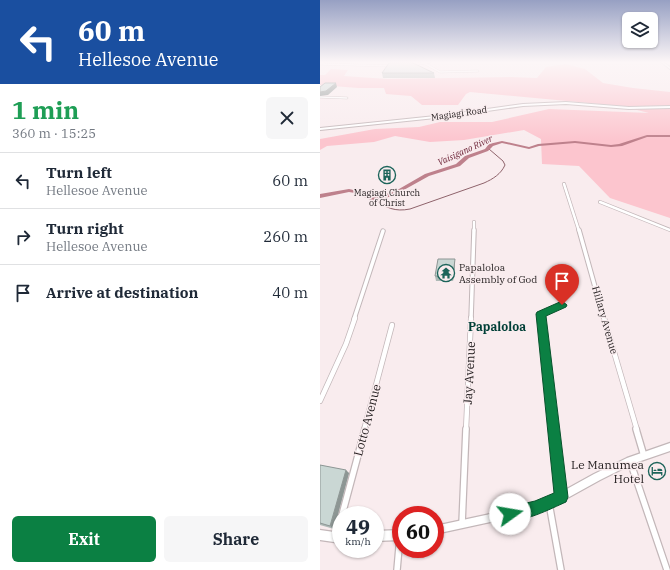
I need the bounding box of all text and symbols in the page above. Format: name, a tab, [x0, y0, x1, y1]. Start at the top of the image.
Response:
text: 60 m	[78, 12, 145, 49]
map controls	[622, 12, 658, 48]
button: layers	[622, 12, 658, 48]
icon: left	[12, 16, 64, 68]
text: Hellesoe Avenue	[78, 48, 218, 71]
text: 1 min	[12, 94, 79, 126]
button: close	[266, 97, 308, 139]
street label: Magiagi Road	[430, 104, 488, 122]
text: 360 m · 15:25	[12, 125, 96, 142]
water label: Vaisigano River	[436, 132, 495, 168]
text: Turn left	[46, 163, 112, 182]
building icon: Magiagi Church of Christ	[377, 165, 397, 185]
icon: left	[12, 170, 34, 192]
text: 60 m	[272, 171, 308, 190]
text: Hellesoe Avenue	[46, 182, 147, 199]
place label: Magiagi Church of Christ	[354, 187, 421, 208]
text: Turn right	[46, 219, 124, 238]
icon: right	[12, 226, 34, 248]
text: 260 m	[263, 227, 308, 246]
text: Hellesoe Avenue	[46, 238, 147, 255]
place label: Papaloloa Assembly of God	[459, 261, 537, 286]
temple icon: Papaloloa Assembly of God	[436, 263, 456, 283]
pin	[545, 264, 579, 305]
icon: arrive	[551, 270, 573, 292]
icon: arrive	[12, 282, 34, 304]
text: Arrive at destination	[46, 283, 198, 302]
text: 40 m	[272, 283, 308, 302]
street label: Hillary Avenue	[589, 285, 621, 355]
district label: Papaloloa	[468, 319, 526, 334]
street label: Jay Avenue	[460, 341, 478, 405]
street label: Lotto Avenue	[350, 382, 384, 458]
place label: Le Manumea Hotel	[571, 457, 644, 486]
hotel icon: Le Manumea Hotel	[647, 461, 667, 481]
position arrow	[489, 493, 531, 535]
speed limit sign: 60	[392, 506, 444, 558]
text: 49	[346, 513, 370, 540]
button: Exit	[12, 516, 156, 562]
button: Share	[164, 516, 308, 562]
text: km/h	[345, 535, 371, 548]

